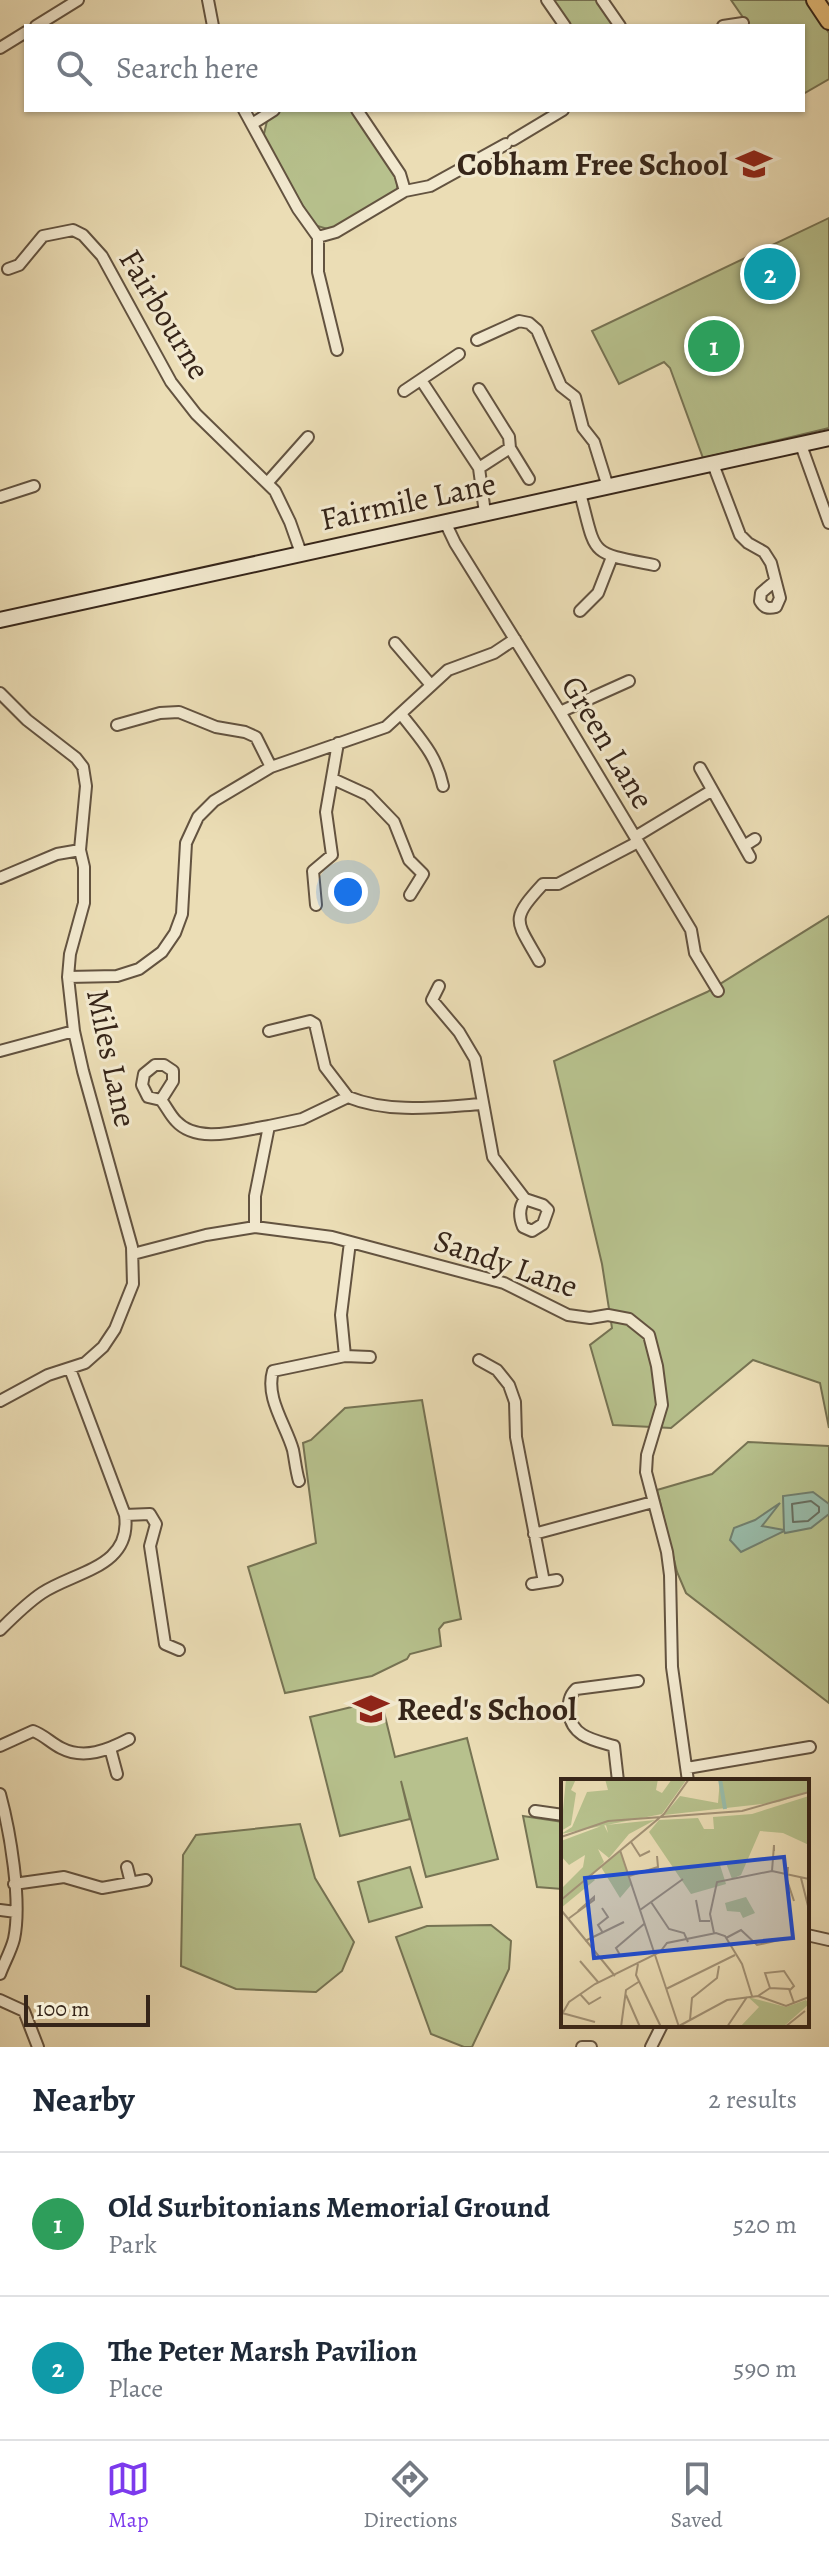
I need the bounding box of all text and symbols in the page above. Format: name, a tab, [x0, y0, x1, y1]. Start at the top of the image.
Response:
search box	[24, 24, 805, 112]
icon: search	[52, 46, 96, 90]
text: Search here	[116, 48, 259, 88]
place label: Cobham Free School	[457, 142, 729, 186]
school or university icon: Cobham Free School	[735, 145, 773, 183]
street label: Fairbourne	[109, 241, 221, 387]
pin: 2	[744, 244, 796, 304]
pin: 1	[688, 316, 740, 376]
street label: Fairmile Lane	[316, 461, 500, 541]
street label: Green Lane	[551, 667, 665, 817]
your location	[328, 872, 368, 912]
street label: Miles Lane	[76, 985, 148, 1131]
street label: Sandy Lane	[428, 1218, 584, 1308]
place label: Reed's School	[397, 1687, 577, 1731]
school or university icon: Reed's School	[352, 1690, 390, 1728]
inset map	[561, 1779, 809, 2027]
scale bar	[24, 1991, 150, 2027]
text: 100 m	[36, 1994, 90, 2024]
text: Nearby	[32, 2076, 135, 2123]
text: 2 results	[708, 2082, 797, 2117]
text: Old Surbitonians Memorial Ground	[108, 2187, 550, 2227]
text: 1	[53, 2207, 63, 2242]
text: 520 m	[733, 2207, 797, 2242]
text: Park	[108, 2227, 157, 2262]
text: The Peter Marsh Pavilion	[108, 2331, 417, 2371]
text: 2	[52, 2351, 64, 2386]
text: 590 m	[733, 2351, 797, 2386]
text: Place	[108, 2371, 163, 2406]
tab: Map	[106, 2457, 150, 2535]
tab: Directions	[363, 2457, 458, 2535]
tab: Saved	[670, 2457, 723, 2535]

